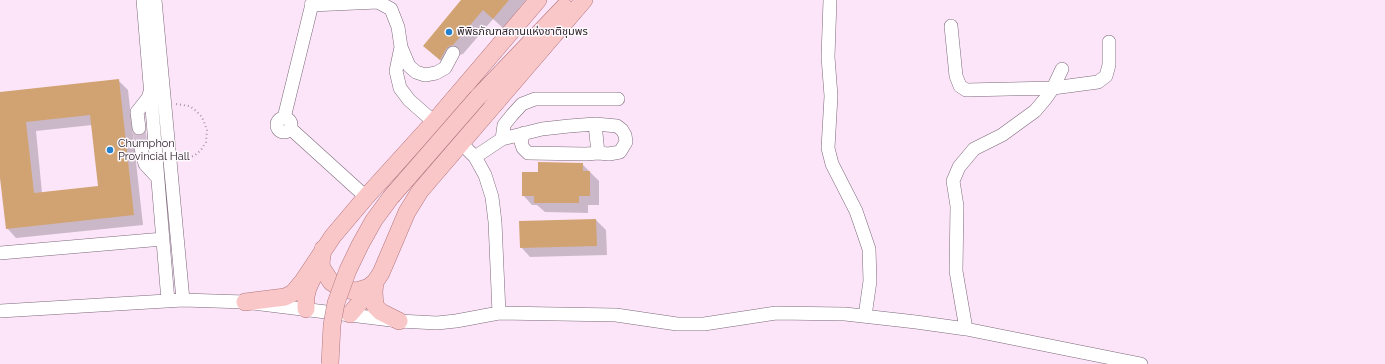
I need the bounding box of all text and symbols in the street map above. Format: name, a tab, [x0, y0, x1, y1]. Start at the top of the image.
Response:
place label: พิพิธภัณฑสถานแห่งชาติชุมพร	[457, 25, 588, 39]
marker: พิพิธภัณฑสถานแห่งชาติชุมพร	[444, 27, 454, 37]
place label: Chumphon Provincial Hall	[118, 137, 190, 163]
marker: Chumphon Provincial Hall	[105, 145, 115, 155]

